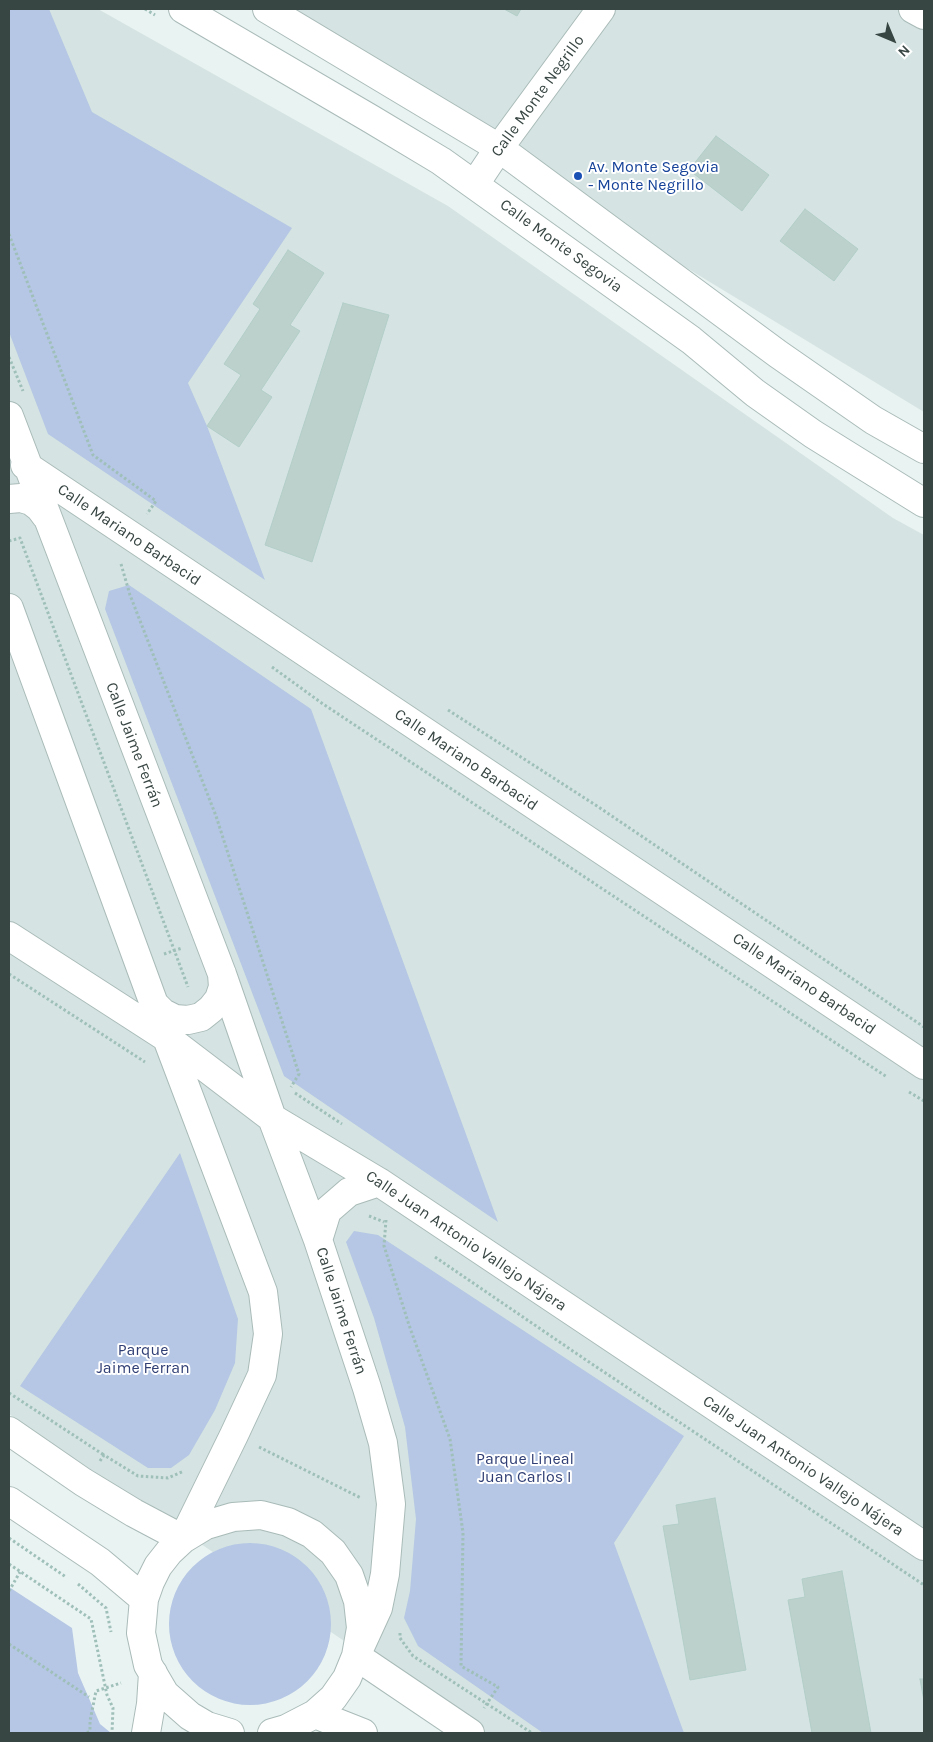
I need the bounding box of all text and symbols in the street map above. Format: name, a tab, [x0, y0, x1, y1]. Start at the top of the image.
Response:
north arrow	[868, 15, 918, 65]
street label: Calle Monte Negrillo	[487, 31, 589, 161]
text: N	[894, 41, 914, 61]
place label: Av. Monte Segovia - Monte Negrillo	[588, 157, 719, 195]
marker: Av. Monte Segovia - Monte Negrillo	[572, 170, 584, 182]
street label: Calle Monte Segovia	[496, 195, 626, 297]
street label: Calle Mariano Barbacid	[54, 480, 204, 590]
street label: Calle Jaime Ferrán	[101, 680, 167, 810]
street label: Calle Mariano Barbacid	[391, 705, 541, 815]
street label: Calle Mariano Barbacid	[729, 929, 879, 1039]
street label: Calle Juan Antonio Vallejo Nájera	[362, 1166, 570, 1316]
street label: Calle Jaime Ferrán	[311, 1245, 371, 1377]
park label: Parque Jaime Ferran	[96, 1340, 190, 1378]
street label: Calle Juan Antonio Vallejo Nájera	[699, 1391, 907, 1541]
park label: Parque Lineal Juan Carlos I	[476, 1449, 574, 1487]

